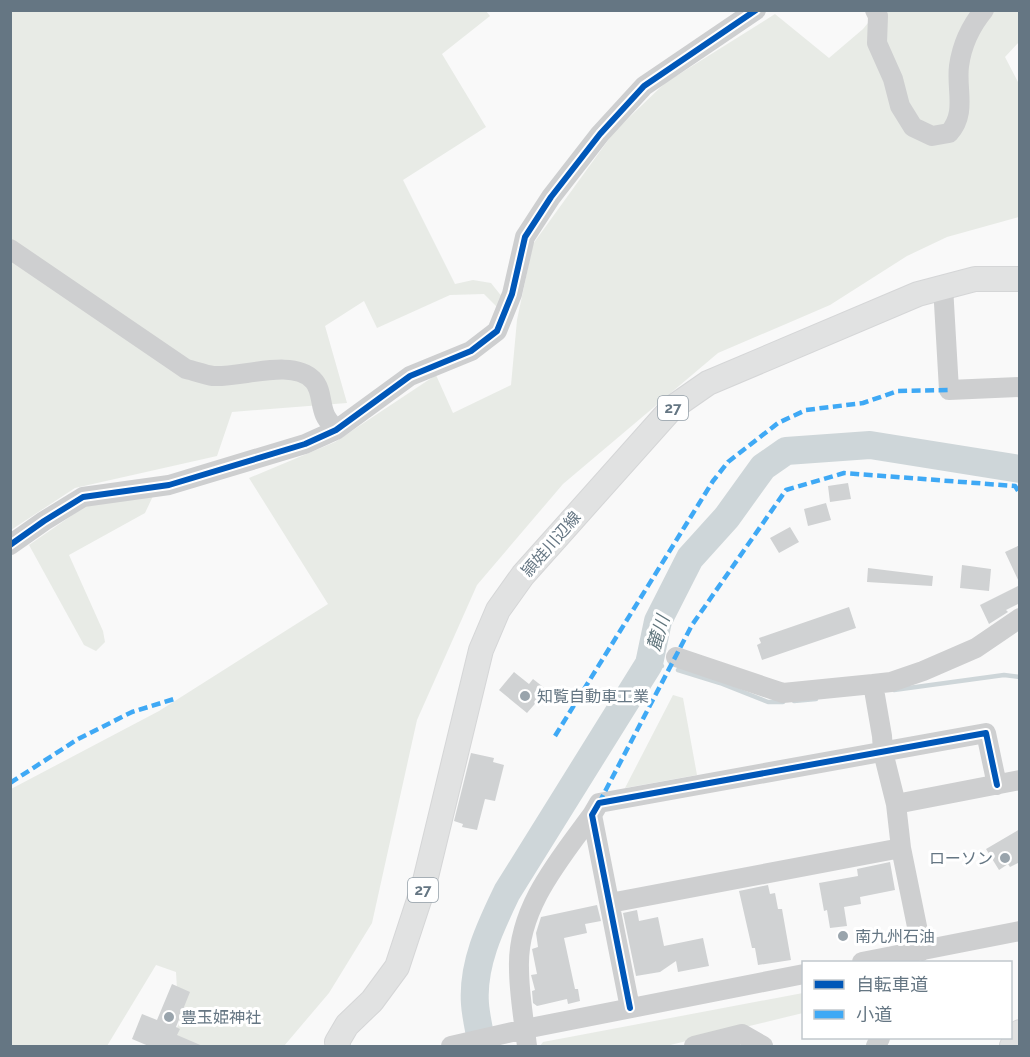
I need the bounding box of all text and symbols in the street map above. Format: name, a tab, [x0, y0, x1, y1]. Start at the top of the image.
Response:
road number: 27	[658, 396, 688, 420]
street label: 頴娃川辺線	[518, 508, 584, 580]
water label: 麓川	[643, 611, 674, 653]
place label: 知覧自動車工業	[537, 687, 649, 706]
marker: 知覧自動車工業	[518, 689, 532, 703]
place label: ローソン	[929, 849, 993, 868]
marker: ローソン	[998, 851, 1012, 865]
road number: 27	[408, 878, 438, 902]
place label: 南九州石油	[855, 927, 935, 946]
marker: 南九州石油	[836, 929, 850, 943]
legend	[802, 961, 1012, 1039]
text: 自転車道	[856, 974, 928, 995]
text: 小道	[856, 1004, 892, 1025]
place label: 豊玉姫神社	[181, 1008, 261, 1027]
marker: 豊玉姫神社	[162, 1010, 176, 1024]

